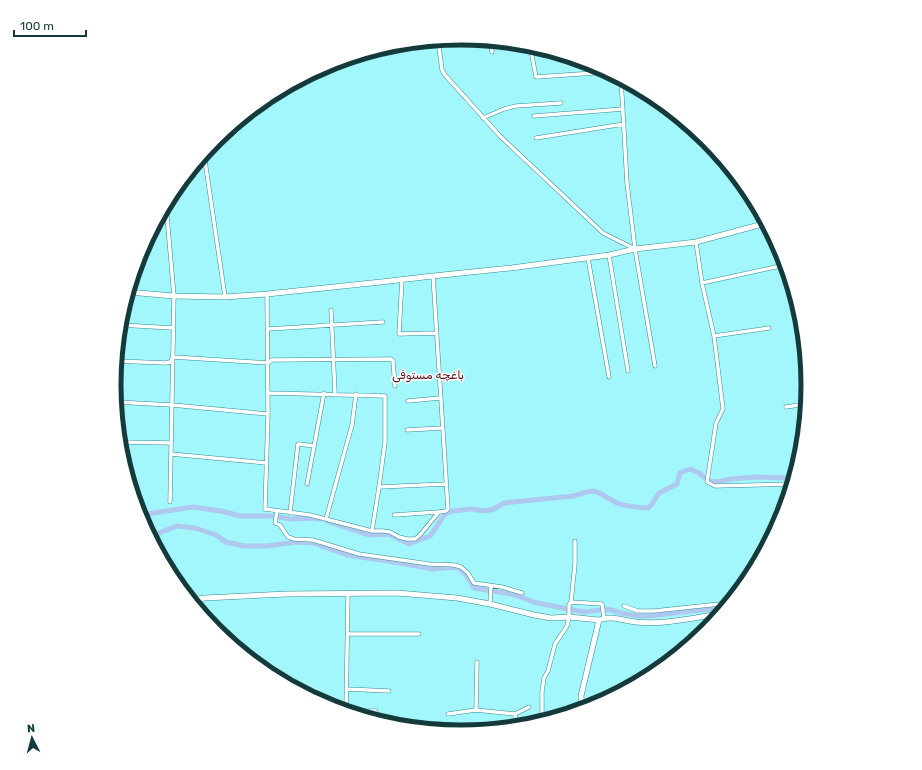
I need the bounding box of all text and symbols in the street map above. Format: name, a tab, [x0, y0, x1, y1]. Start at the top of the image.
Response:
scale bar	[14, 12, 86, 38]
text: 100 m	[20, 19, 54, 33]
district label: باغچه مستوفی	[392, 368, 464, 383]
north arrow	[12, 718, 52, 758]
text: N	[26, 722, 36, 735]

